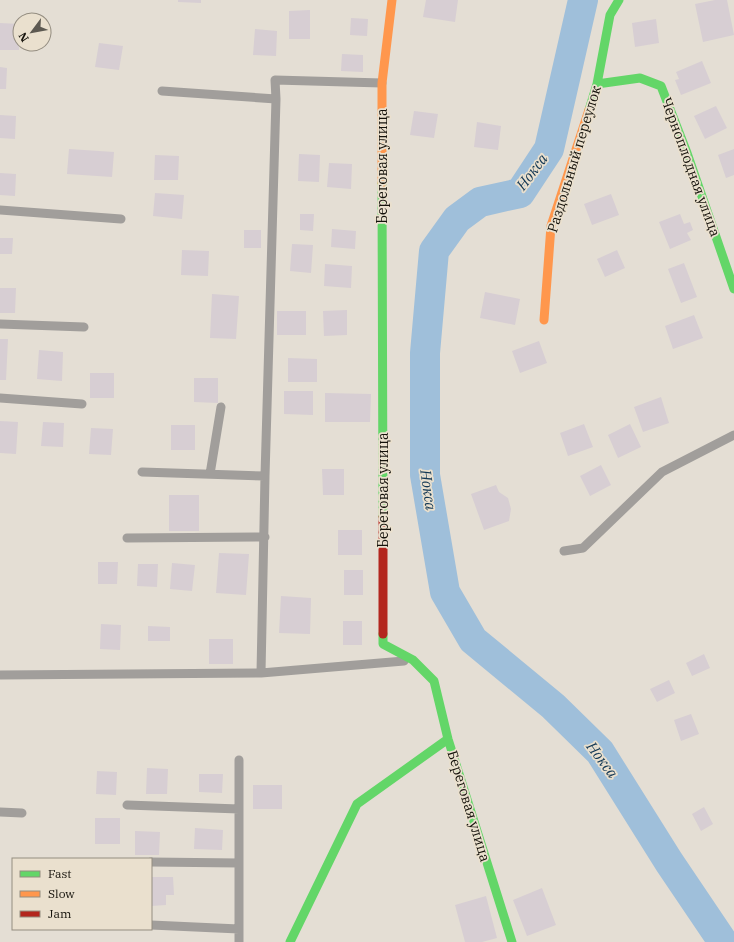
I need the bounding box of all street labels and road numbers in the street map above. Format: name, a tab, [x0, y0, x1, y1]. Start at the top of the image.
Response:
street label: Раздольный переулок	[543, 83, 605, 235]
street label: Черноплодная улица	[657, 95, 725, 239]
street label: Береговая улица	[373, 108, 391, 224]
street label: Береговая улица	[374, 432, 392, 548]
street label: Береговая улица	[444, 748, 495, 864]

